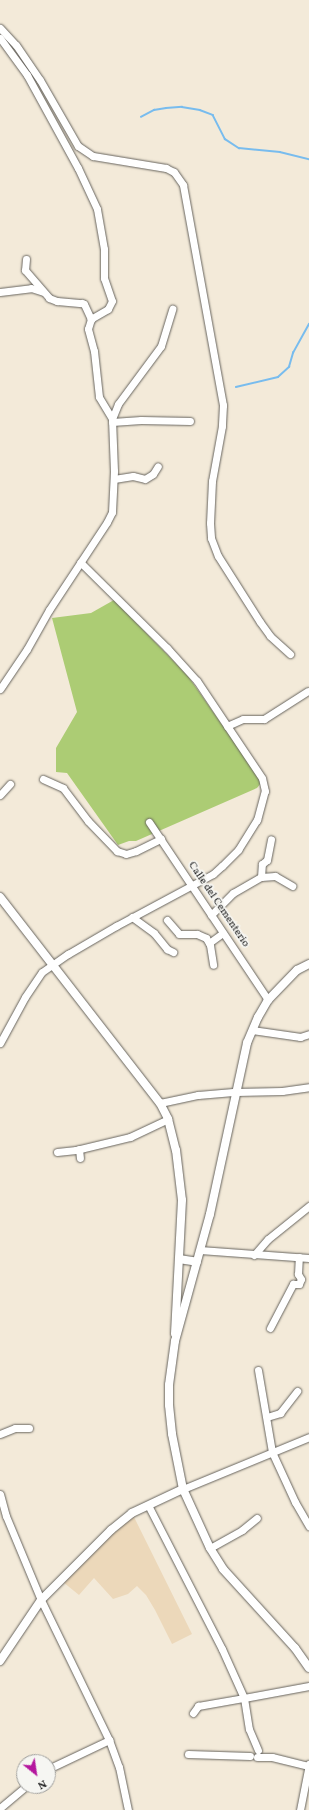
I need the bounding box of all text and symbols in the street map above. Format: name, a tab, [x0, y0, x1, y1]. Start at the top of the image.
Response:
street label: Calle del Cementerio	[185, 860, 251, 950]
north arrow	[16, 1754, 56, 1794]
text: N	[35, 1775, 49, 1792]

